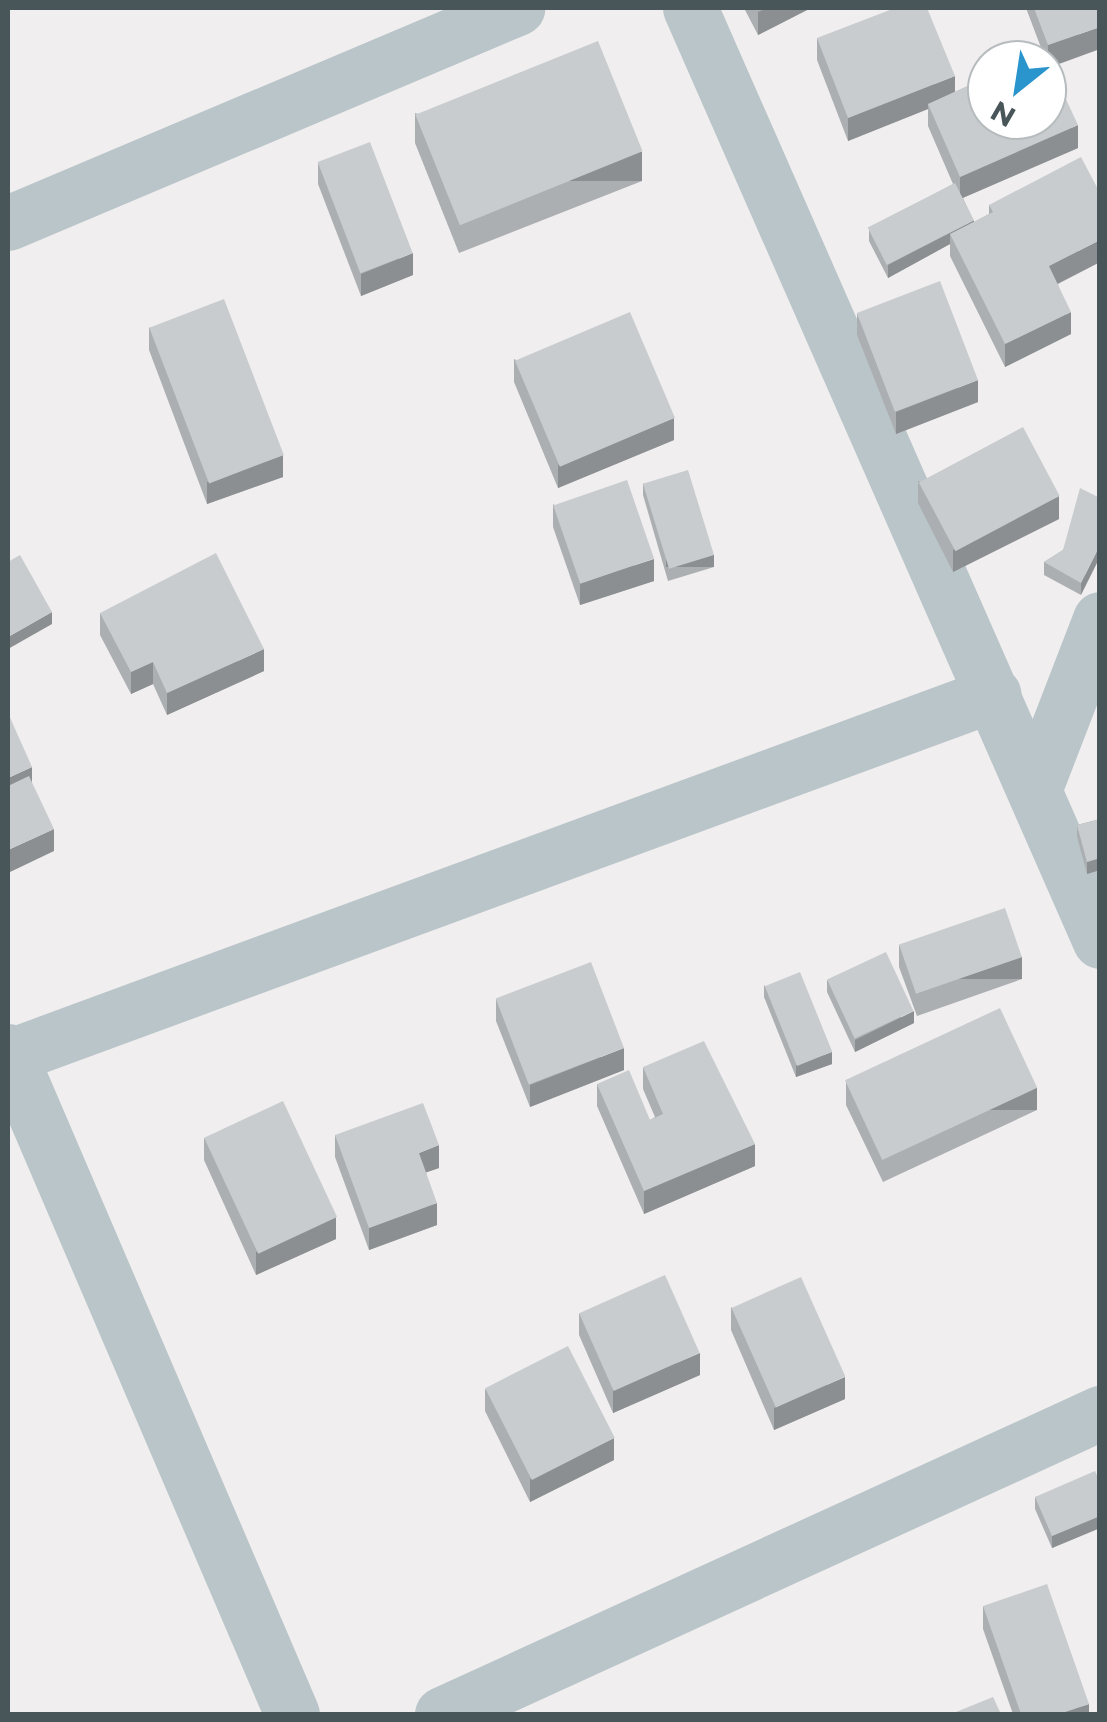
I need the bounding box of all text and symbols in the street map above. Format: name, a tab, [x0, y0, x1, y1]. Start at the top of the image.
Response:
north arrow	[967, 40, 1067, 140]
text: N	[985, 94, 1021, 135]

